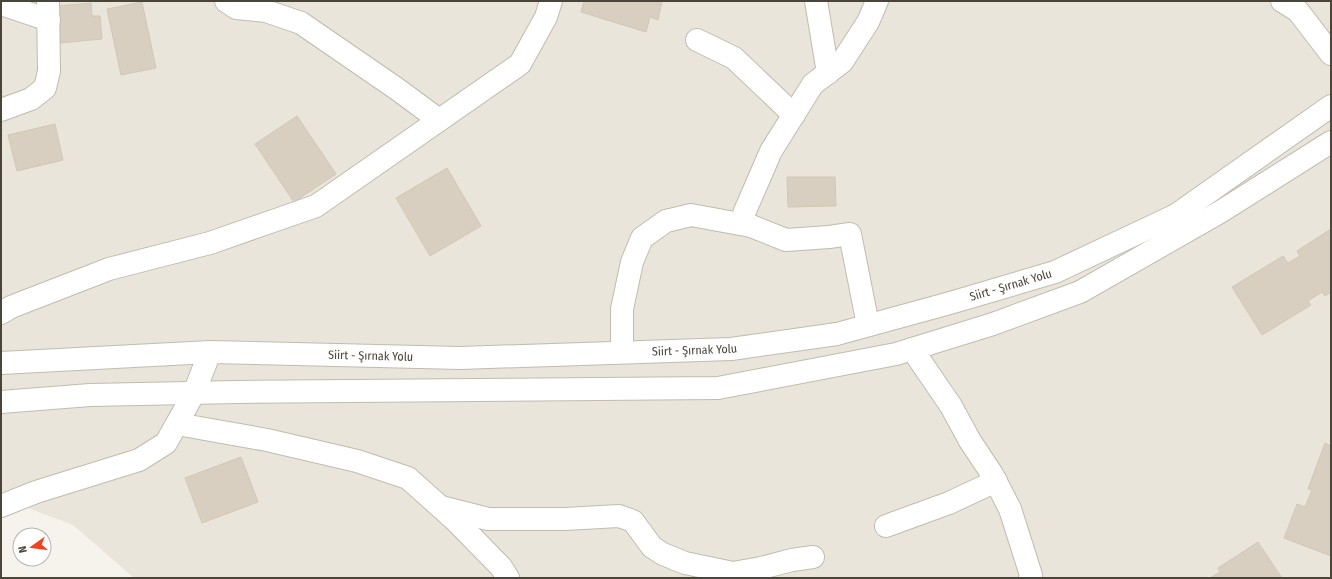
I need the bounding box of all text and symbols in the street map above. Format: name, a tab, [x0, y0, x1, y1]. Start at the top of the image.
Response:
street label: Siirt - Şırnak Yolu	[968, 266, 1053, 304]
street label: Siirt - Şırnak Yolu	[652, 341, 738, 359]
street label: Siirt - Şırnak Yolu	[328, 348, 413, 364]
north arrow	[12, 527, 52, 567]
text: N	[16, 545, 30, 554]

